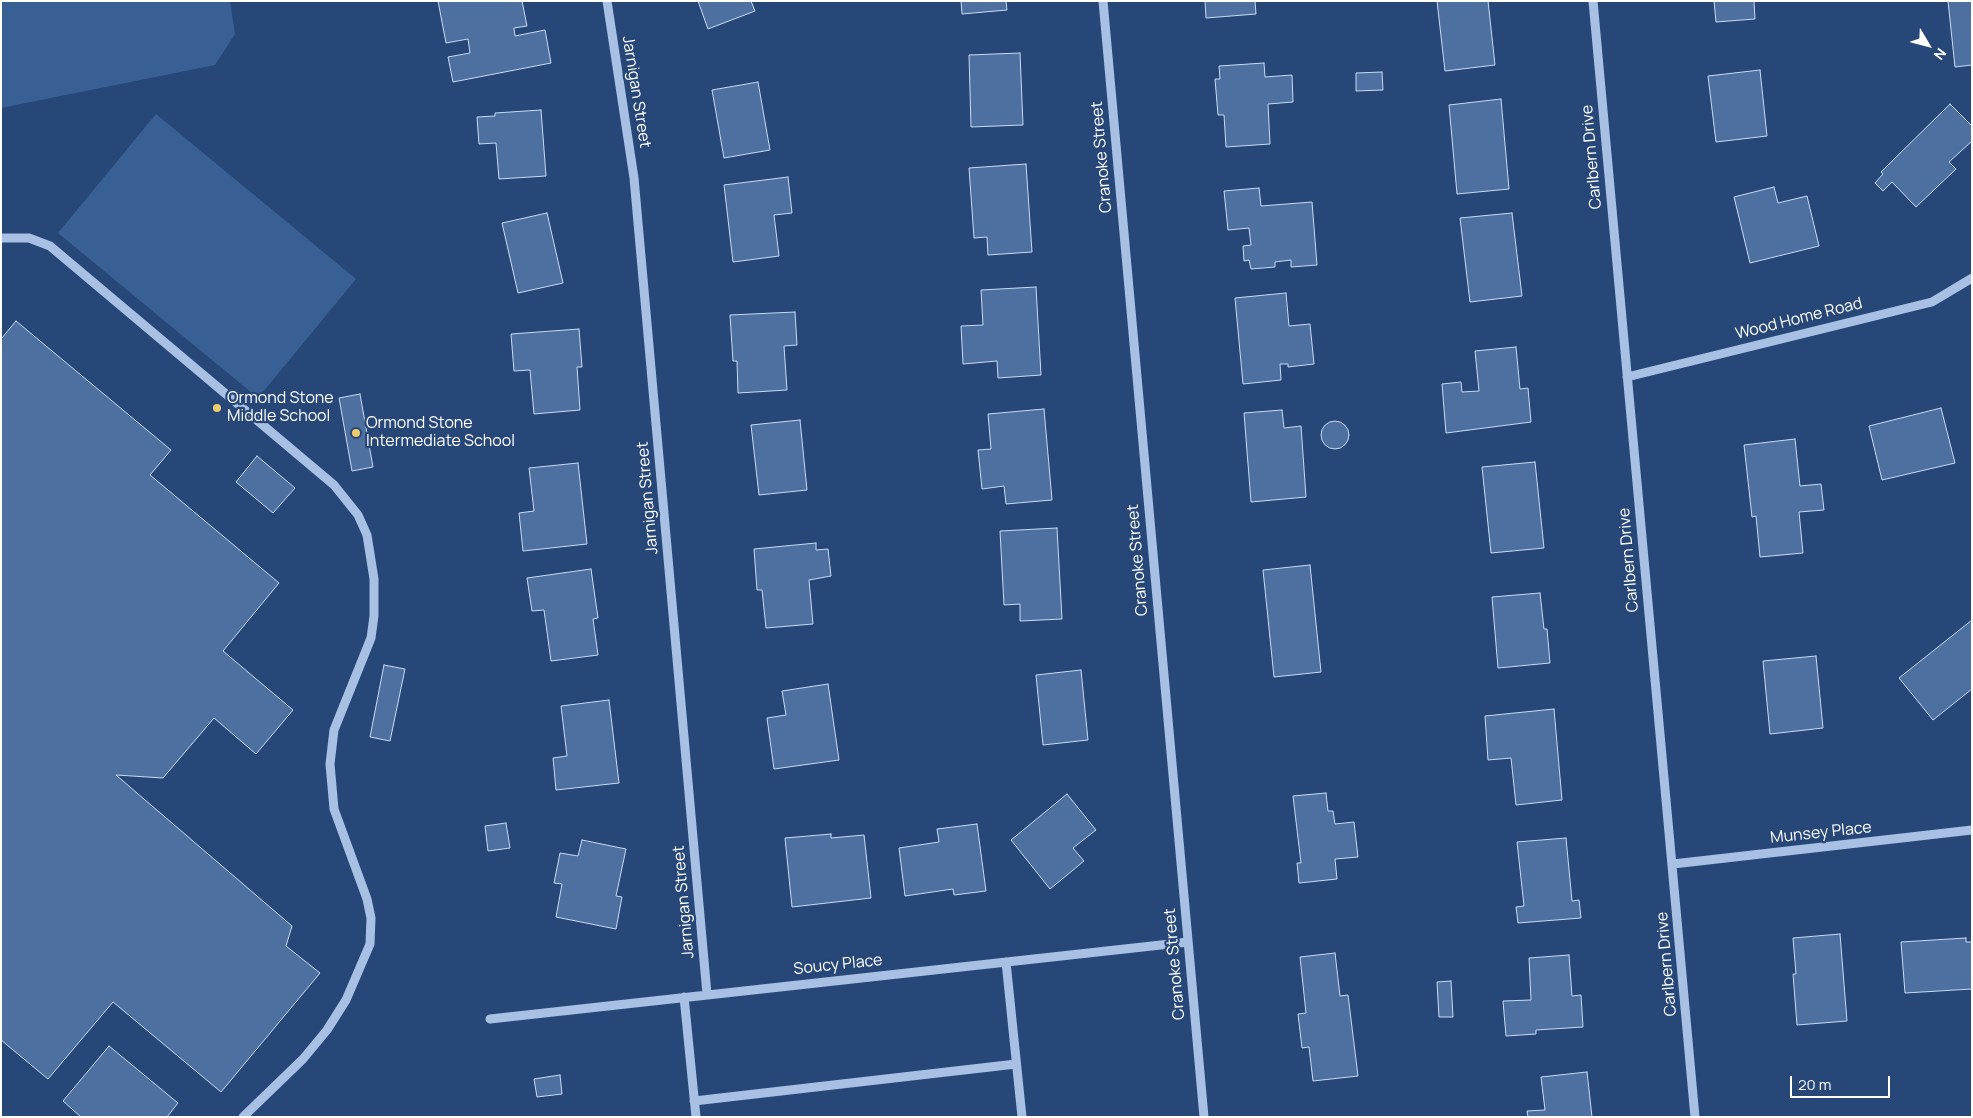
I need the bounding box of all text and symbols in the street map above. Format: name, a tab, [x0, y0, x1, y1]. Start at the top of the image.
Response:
north arrow	[1903, 20, 1953, 70]
street label: Jarnigan Street	[618, 35, 654, 149]
text: N	[1930, 45, 1951, 64]
street label: Cranoke Street	[1088, 100, 1116, 214]
street label: Carlbern Drive	[1578, 104, 1606, 210]
street label: Wood Home Road	[1734, 294, 1864, 344]
place label: Ormond Stone Middle School	[227, 389, 334, 427]
marker: Ormond Stone Middle School	[211, 402, 223, 414]
place label: Ormond Stone Intermediate School	[366, 414, 515, 452]
marker: Ormond Stone Intermediate School	[350, 427, 362, 439]
street label: Jarnigan Street	[633, 441, 663, 555]
street label: Cranoke Street	[1124, 503, 1152, 617]
street label: Carlbern Drive	[1615, 507, 1643, 613]
street label: Munsey Place	[1769, 818, 1873, 848]
street label: Jarnigan Street	[669, 845, 699, 959]
street label: Cranoke Street	[1161, 907, 1189, 1021]
street label: Carlbern Drive	[1653, 911, 1681, 1017]
street label: Soucy Place	[793, 951, 883, 979]
scale bar	[1793, 1066, 1893, 1098]
text: 20 m	[1798, 1074, 1831, 1095]

